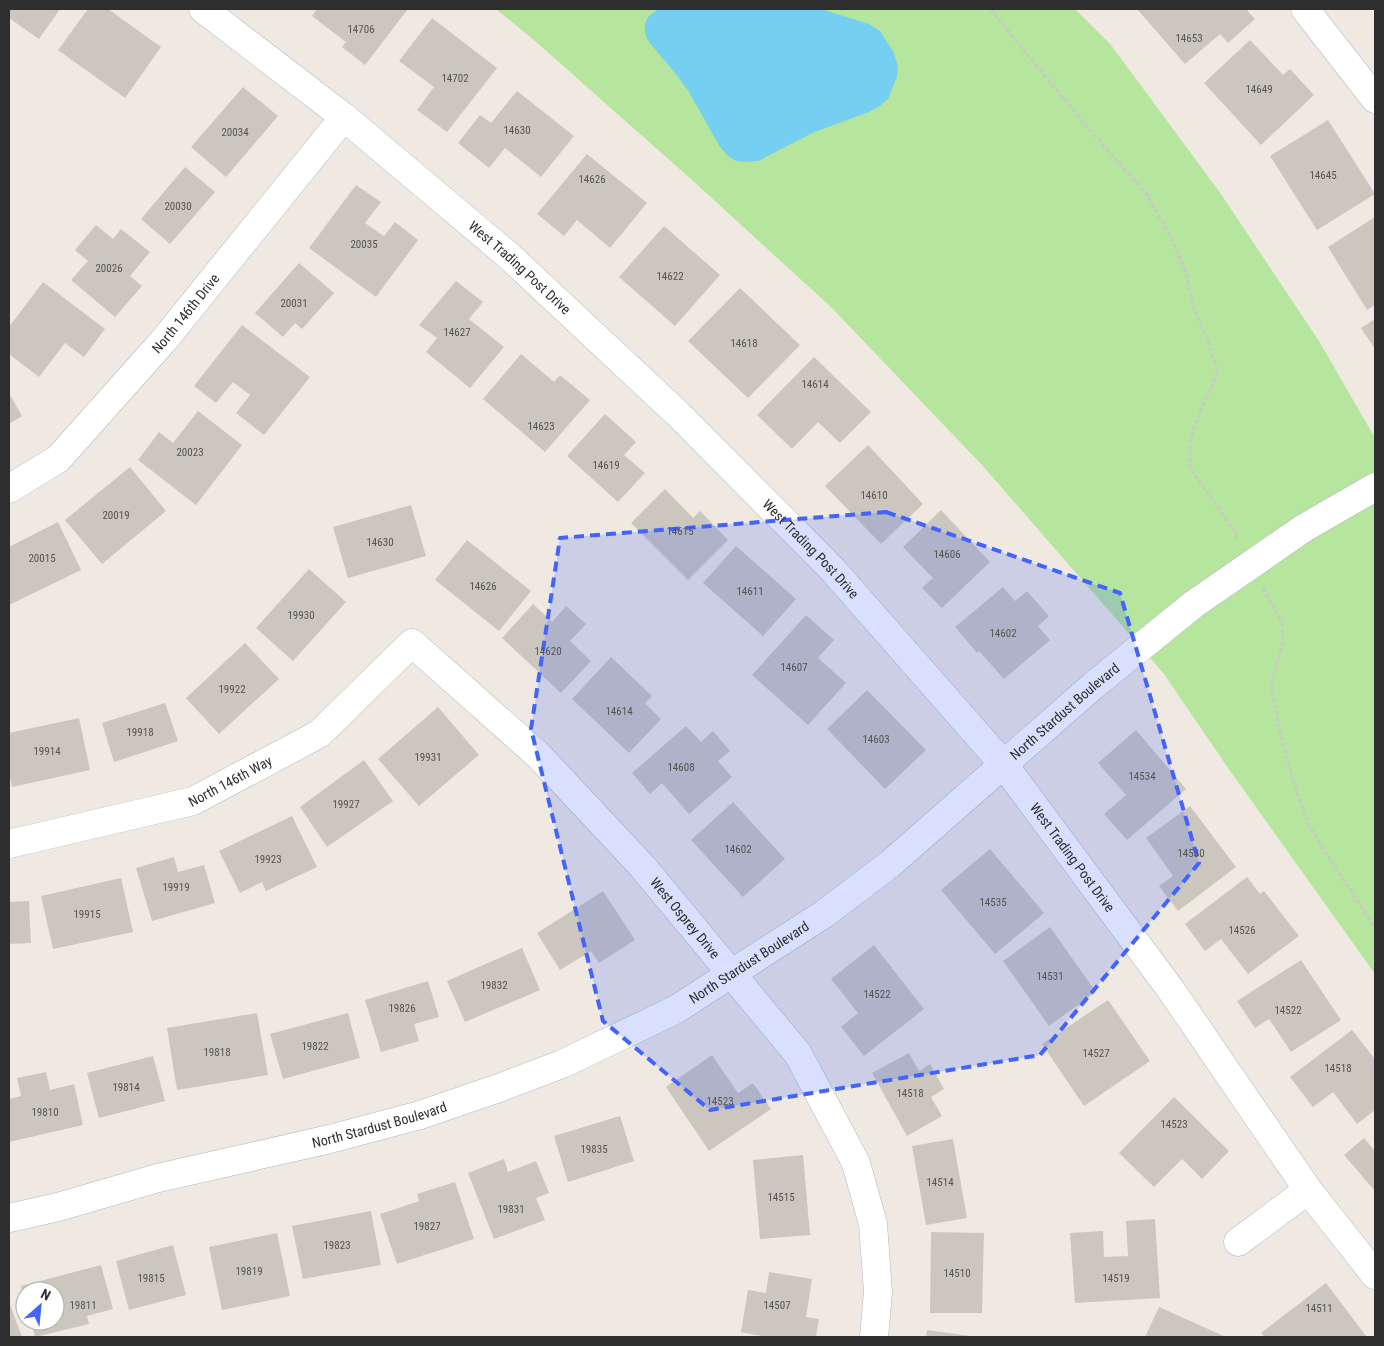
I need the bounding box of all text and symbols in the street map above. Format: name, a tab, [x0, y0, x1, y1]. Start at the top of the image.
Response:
house number: 14706	[347, 23, 375, 36]
house number: 14653	[1175, 32, 1203, 45]
house number: 14702	[441, 72, 469, 85]
house number: 14649	[1245, 83, 1273, 96]
house number: 14630	[503, 124, 531, 137]
house number: 20034	[221, 126, 249, 139]
house number: 14645	[1309, 169, 1337, 182]
house number: 14626	[578, 173, 606, 186]
house number: 20030	[164, 200, 192, 213]
street label: West Trading Post Drive	[466, 218, 574, 318]
house number: 20035	[350, 238, 378, 251]
house number: 20026	[95, 262, 123, 275]
street label: North 146th Drive	[148, 270, 223, 356]
house number: 14622	[656, 270, 684, 283]
house number: 20031	[280, 297, 308, 310]
house number: 14627	[443, 326, 471, 339]
house number: 14618	[730, 337, 758, 350]
house number: 14614	[801, 378, 829, 391]
house number: 14623	[527, 420, 555, 433]
house number: 20023	[176, 446, 204, 459]
house number: 14619	[592, 459, 620, 472]
house number: 14610	[860, 489, 888, 502]
street label: West Trading Post Drive	[759, 496, 862, 602]
house number: 20019	[102, 509, 130, 522]
house number: 14615	[666, 525, 694, 538]
house number: 14630	[366, 536, 394, 549]
house number: 14606	[933, 548, 961, 561]
house number: 20015	[28, 552, 56, 565]
house number: 14626	[469, 580, 497, 593]
house number: 14611	[736, 585, 764, 598]
house number: 19930	[287, 609, 315, 622]
house number: 14602	[989, 627, 1017, 640]
house number: 14620	[534, 645, 562, 658]
street label: North Stardust Boulevard	[1007, 660, 1122, 763]
house number: 14607	[780, 661, 808, 674]
house number: 19922	[218, 683, 246, 696]
house number: 14614	[605, 705, 633, 718]
house number: 19918	[126, 726, 154, 739]
house number: 14603	[862, 733, 890, 746]
house number: 19914	[33, 745, 61, 758]
house number: 19931	[414, 751, 442, 764]
street label: North 146th Way	[186, 752, 275, 810]
house number: 14608	[667, 761, 695, 774]
house number: 14534	[1128, 770, 1156, 783]
house number: 19927	[332, 798, 360, 811]
street label: West Trading Post Drive	[1027, 800, 1118, 915]
house number: 14602	[724, 843, 752, 856]
house number: 14530	[1177, 847, 1205, 860]
house number: 19923	[254, 853, 282, 866]
street label: West Osprey Drive	[647, 874, 724, 962]
house number: 19919	[162, 881, 190, 894]
house number: 14535	[979, 896, 1007, 909]
house number: 19915	[73, 908, 101, 921]
street label: North Stardust Boulevard	[686, 918, 812, 1007]
house number: 14526	[1228, 924, 1256, 937]
house number: 14531	[1036, 970, 1064, 983]
house number: 19832	[480, 979, 508, 992]
house number: 14522	[863, 988, 891, 1001]
house number: 19826	[388, 1002, 416, 1015]
house number: 14522	[1274, 1004, 1302, 1017]
house number: 19822	[301, 1040, 329, 1053]
house number: 19818	[203, 1046, 231, 1059]
house number: 14527	[1082, 1047, 1110, 1060]
house number: 14518	[1324, 1062, 1352, 1075]
house number: 19814	[112, 1081, 140, 1094]
house number: 14518	[896, 1087, 924, 1100]
house number: 14523	[706, 1095, 734, 1108]
street label: North Stardust Boulevard	[310, 1098, 449, 1151]
house number: 19810	[31, 1106, 59, 1119]
house number: 14523	[1160, 1118, 1188, 1131]
house number: 19835	[580, 1143, 608, 1156]
house number: 14514	[926, 1176, 954, 1189]
house number: 14515	[767, 1191, 795, 1204]
house number: 19831	[497, 1203, 525, 1216]
house number: 19827	[413, 1220, 441, 1233]
house number: 19823	[323, 1239, 351, 1252]
house number: 19819	[235, 1265, 263, 1278]
house number: 14510	[943, 1267, 971, 1280]
house number: 19815	[137, 1272, 165, 1285]
house number: 14519	[1102, 1272, 1130, 1285]
north arrow	[15, 1281, 65, 1331]
text: N	[38, 1285, 53, 1303]
house number: 19811	[69, 1299, 97, 1312]
house number: 14507	[763, 1299, 791, 1312]
house number: 14511	[1305, 1302, 1333, 1315]

